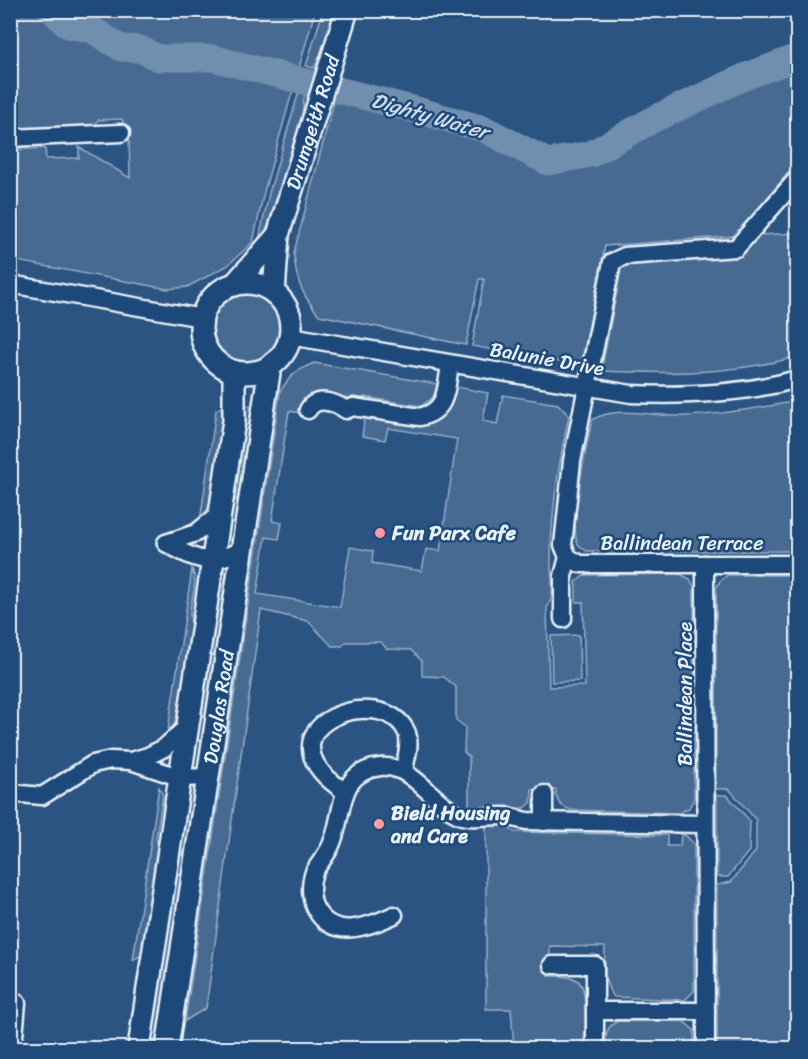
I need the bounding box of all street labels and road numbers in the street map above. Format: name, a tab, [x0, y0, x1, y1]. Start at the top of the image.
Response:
street label: Drumgeith Road	[275, 49, 350, 194]
street label: Balunie Drive	[487, 332, 607, 386]
street label: Ballindean Terrace	[601, 526, 763, 561]
street label: Ballindean Place	[668, 622, 703, 766]
street label: Douglas Road	[193, 646, 245, 766]

